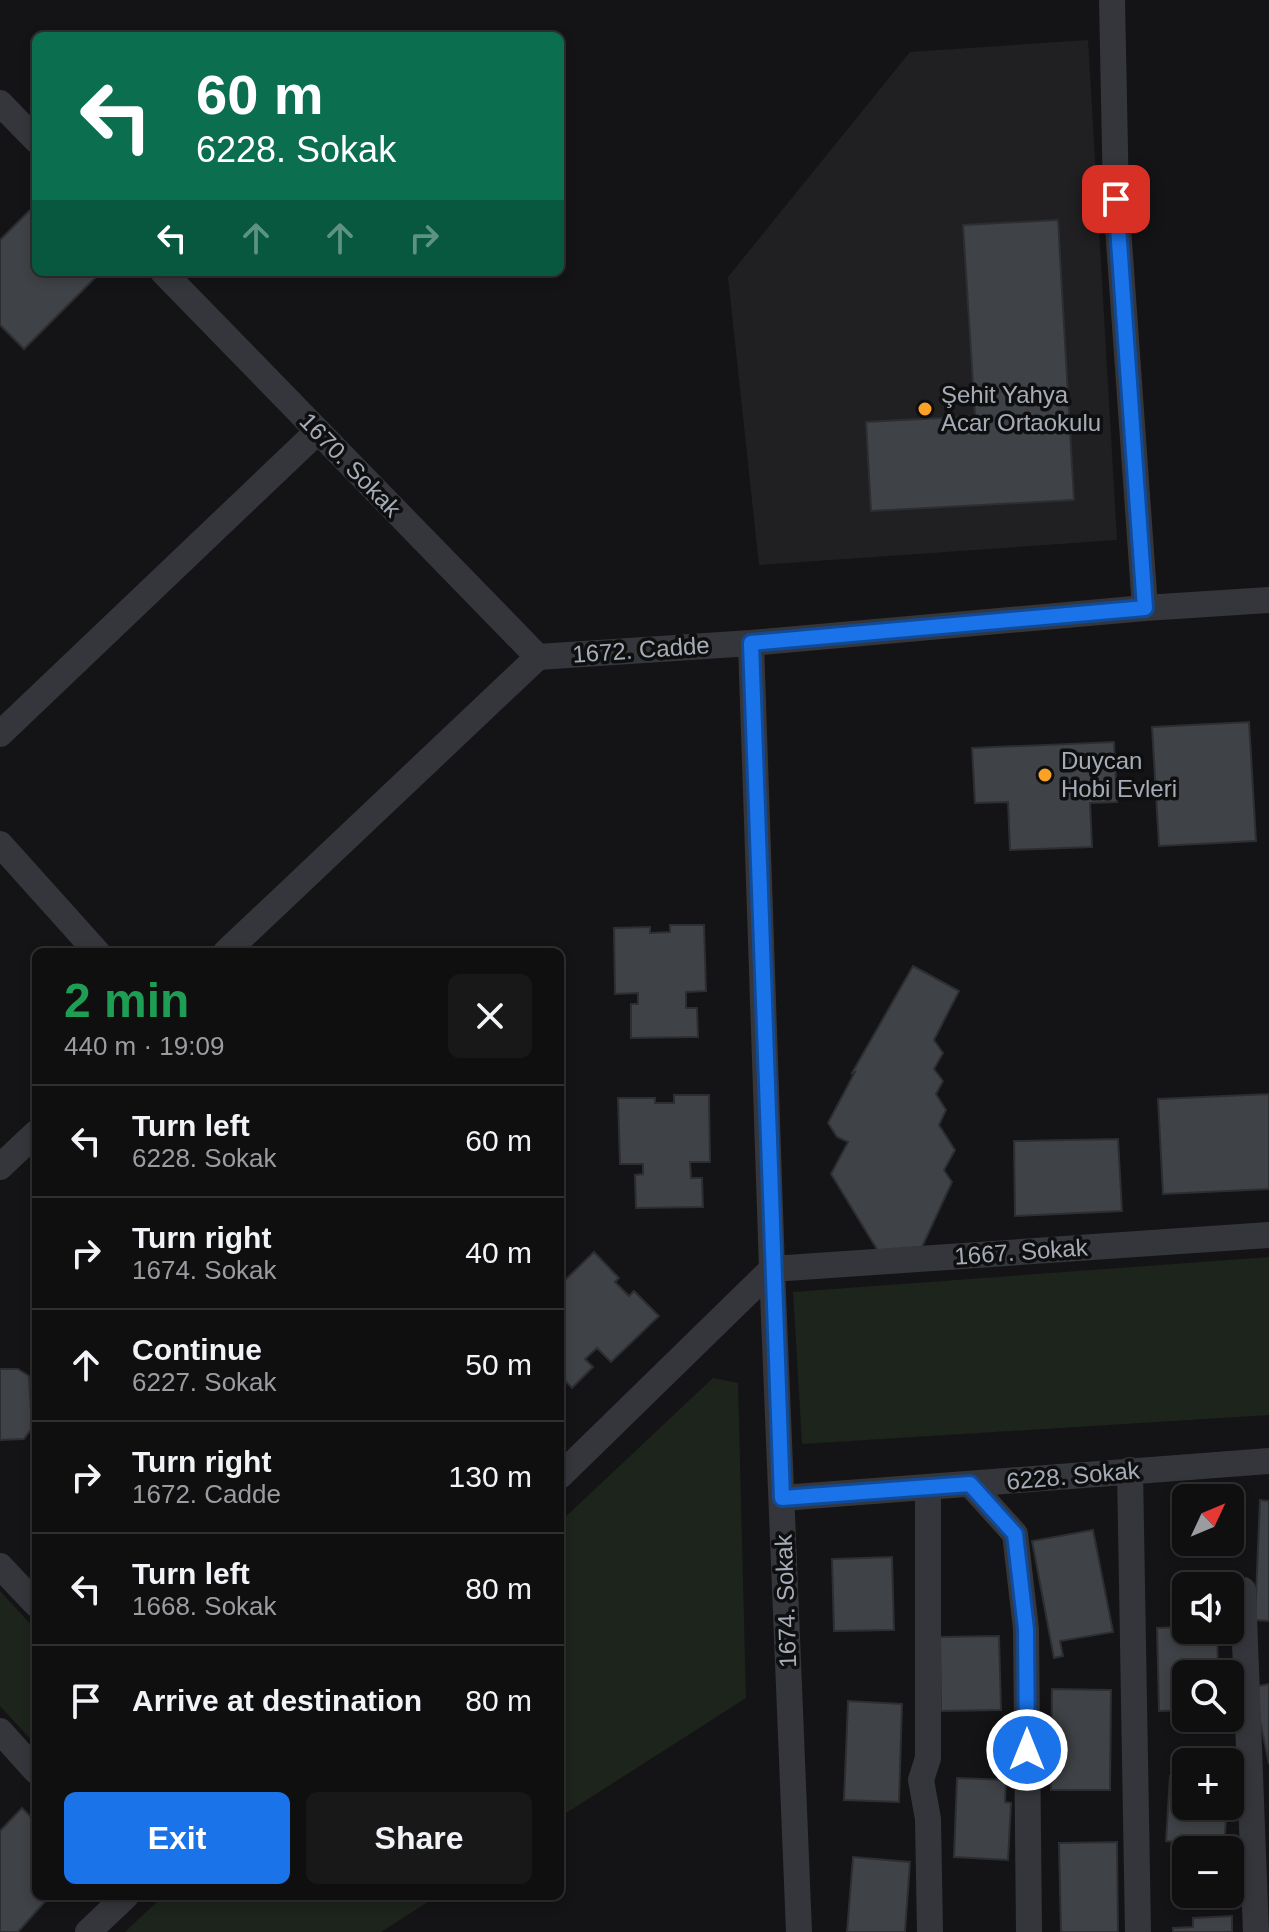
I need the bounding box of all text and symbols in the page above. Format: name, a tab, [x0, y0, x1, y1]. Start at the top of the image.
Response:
text: 60 m	[196, 63, 324, 126]
icon: left	[64, 64, 168, 168]
text: 6228. Sokak	[196, 129, 396, 170]
pin	[1082, 165, 1150, 233]
icon: arrive	[1094, 177, 1138, 221]
icon: left	[150, 216, 194, 260]
icon: ahead	[234, 216, 278, 260]
icon: ahead	[318, 216, 362, 260]
icon: right	[402, 216, 446, 260]
place label: Şehit Yahya Acar Ortaokulu	[941, 381, 1101, 436]
marker: Şehit Yahya Acar Ortaokulu	[916, 400, 934, 418]
street label: 1670. Sokak	[294, 407, 407, 523]
street label: 1672. Cadde	[571, 631, 710, 668]
place label: Duycan Hobi Evleri	[1061, 747, 1177, 802]
marker: Duycan Hobi Evleri	[1036, 766, 1054, 784]
text: 2 min	[64, 974, 189, 1027]
button: close	[448, 974, 532, 1058]
text: 440 m · 19:09	[64, 1031, 224, 1061]
text: Turn left	[132, 1109, 250, 1142]
icon: left	[64, 1119, 108, 1163]
text: 60 m	[465, 1124, 532, 1157]
text: 6228. Sokak	[132, 1143, 277, 1173]
text: Turn right	[132, 1221, 271, 1254]
icon: right	[64, 1231, 108, 1275]
street label: 1667. Sokak	[953, 1233, 1089, 1270]
text: 40 m	[465, 1236, 532, 1269]
text: 1674. Sokak	[132, 1255, 277, 1285]
text: Continue	[132, 1333, 262, 1366]
icon: ahead	[64, 1343, 108, 1387]
text: 50 m	[465, 1348, 532, 1381]
text: 6227. Sokak	[132, 1367, 277, 1397]
text: Turn right	[132, 1445, 271, 1478]
icon: right	[64, 1455, 108, 1499]
street label: 6228. Sokak	[1005, 1456, 1142, 1495]
text: 130 m	[449, 1460, 532, 1493]
text: 1672. Cadde	[132, 1479, 281, 1509]
north arrow	[1172, 1484, 1244, 1556]
map controls	[1172, 1484, 1244, 1908]
street label: 1674. Sokak	[770, 1533, 801, 1668]
text: Turn left	[132, 1557, 250, 1590]
icon: left	[64, 1567, 108, 1611]
text: 80 m	[465, 1572, 532, 1605]
button: sound	[1172, 1572, 1244, 1644]
text: 1668. Sokak	[132, 1591, 277, 1621]
button: search	[1172, 1660, 1244, 1732]
icon: arrive	[64, 1679, 108, 1723]
text: Arrive at destination	[132, 1684, 422, 1717]
text: 80 m	[465, 1684, 532, 1717]
position arrow	[985, 1708, 1069, 1792]
button: +	[1172, 1748, 1244, 1820]
button: Exit	[64, 1792, 290, 1884]
button: Share	[306, 1792, 532, 1884]
button: −	[1172, 1836, 1244, 1908]

